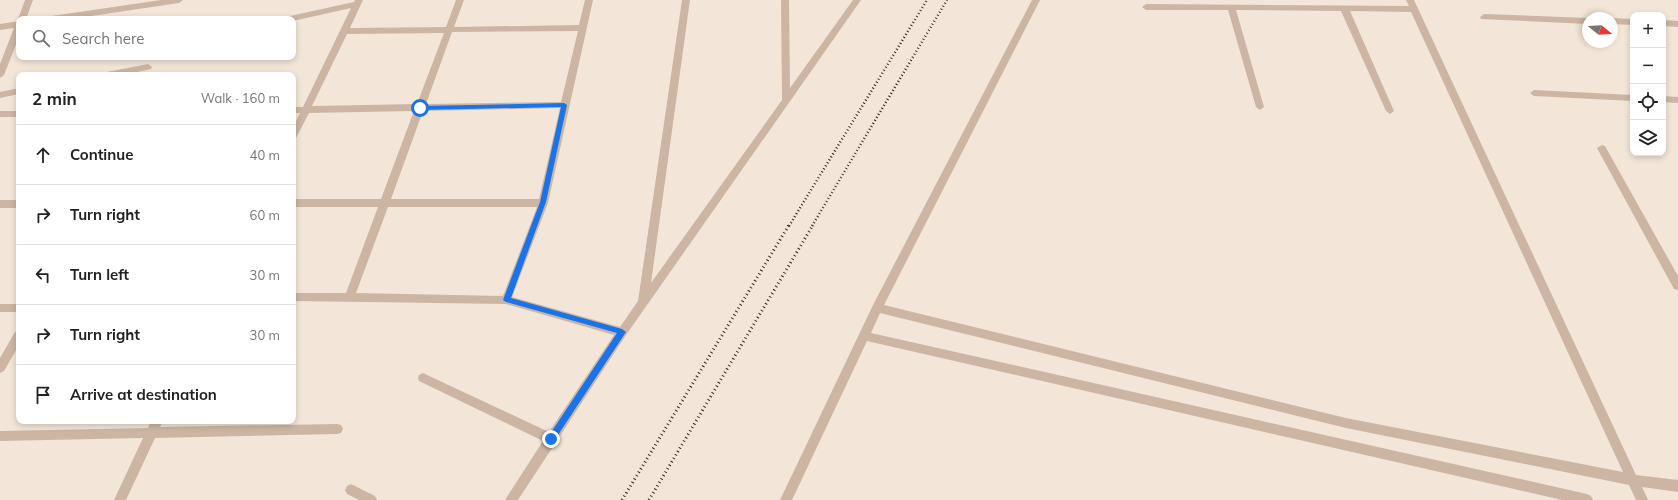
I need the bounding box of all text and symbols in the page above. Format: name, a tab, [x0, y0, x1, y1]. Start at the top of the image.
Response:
north arrow	[1582, 12, 1618, 48]
map controls	[1630, 12, 1666, 156]
button: +	[1630, 12, 1666, 48]
search box	[16, 16, 296, 60]
icon: search	[30, 27, 52, 49]
text: Search here	[62, 29, 144, 48]
button: −	[1630, 48, 1666, 84]
button: locate	[1630, 84, 1666, 120]
text: 2 min	[32, 88, 77, 109]
text: Walk · 160 m	[201, 90, 280, 106]
route start	[411, 99, 429, 117]
button: layers	[1630, 120, 1666, 156]
icon: ahead	[32, 144, 54, 166]
text: Continue	[70, 145, 133, 164]
text: 40 m	[250, 147, 280, 163]
icon: right	[32, 204, 54, 226]
text: Turn right	[70, 205, 140, 224]
text: 60 m	[250, 207, 280, 223]
icon: left	[32, 264, 54, 286]
text: Turn left	[70, 265, 129, 284]
text: 30 m	[250, 267, 280, 283]
icon: right	[32, 324, 54, 346]
text: Turn right	[70, 325, 140, 344]
text: 30 m	[250, 327, 280, 343]
icon: arrive	[32, 384, 54, 406]
text: Arrive at destination	[70, 385, 217, 404]
route end	[542, 430, 560, 448]

